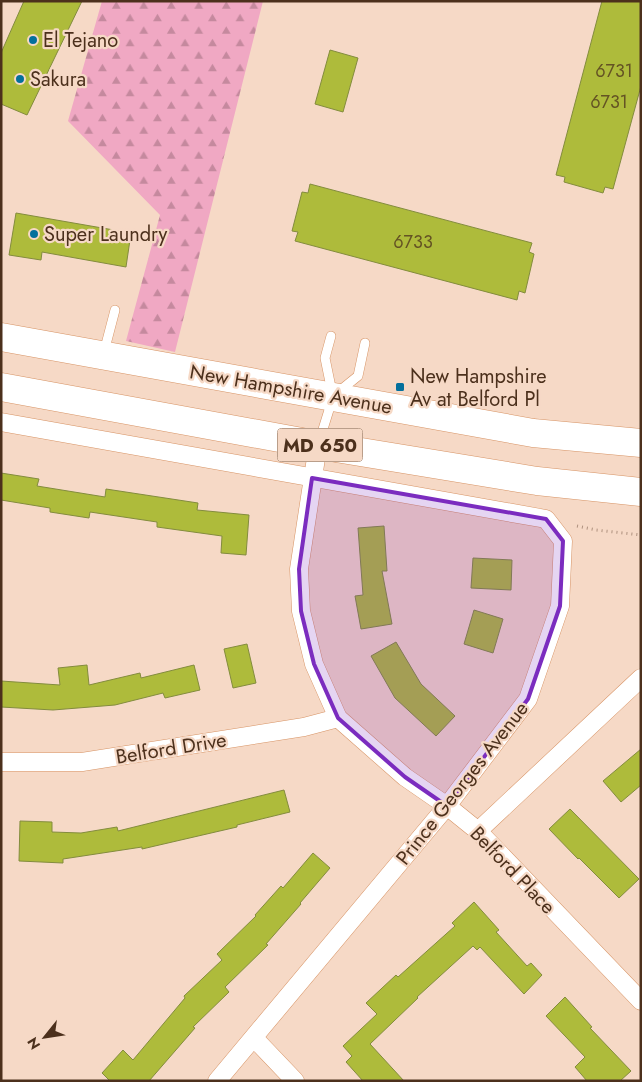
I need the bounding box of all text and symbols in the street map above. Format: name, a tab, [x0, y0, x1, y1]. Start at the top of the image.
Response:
place label: El Tejano	[43, 26, 118, 55]
marker: El Tejano	[27, 34, 39, 46]
house number: 6731	[595, 58, 633, 84]
place label: Sakura	[30, 65, 86, 94]
marker: Sakura	[14, 73, 26, 85]
house number: 6731	[590, 89, 628, 115]
place label: Super Laundry	[44, 220, 167, 249]
marker: Super Laundry	[28, 228, 40, 240]
house number: 6733	[393, 229, 433, 255]
street label: New Hampshire Avenue	[187, 357, 394, 422]
place label: New Hampshire Av at Belford Pl	[410, 362, 547, 414]
marker: New Hampshire Av at Belford Pl	[394, 381, 406, 393]
road number: MD 650	[278, 428, 362, 462]
street label: Prince Georges Avenue	[389, 695, 535, 871]
street label: Belford Drive	[114, 725, 228, 772]
street label: Belford Place	[463, 820, 562, 921]
north arrow	[20, 1012, 70, 1062]
text: N	[22, 1034, 45, 1053]

